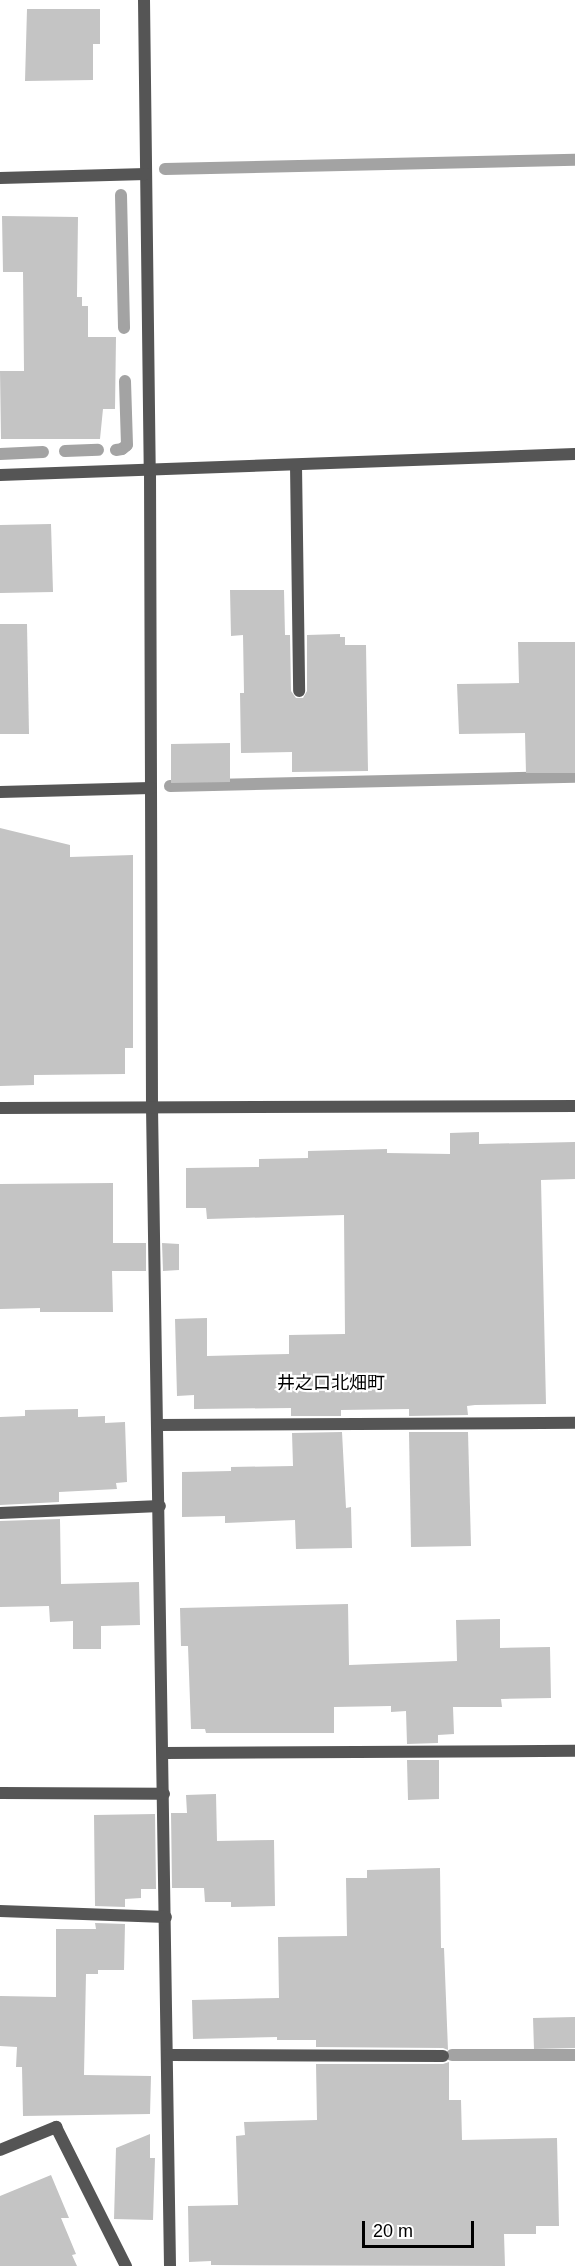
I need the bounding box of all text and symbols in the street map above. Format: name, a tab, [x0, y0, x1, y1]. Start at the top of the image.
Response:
district label: 井之口北畑町	[277, 1372, 385, 1394]
scale bar	[365, 2209, 478, 2247]
text: 20 m	[373, 2221, 413, 2241]

